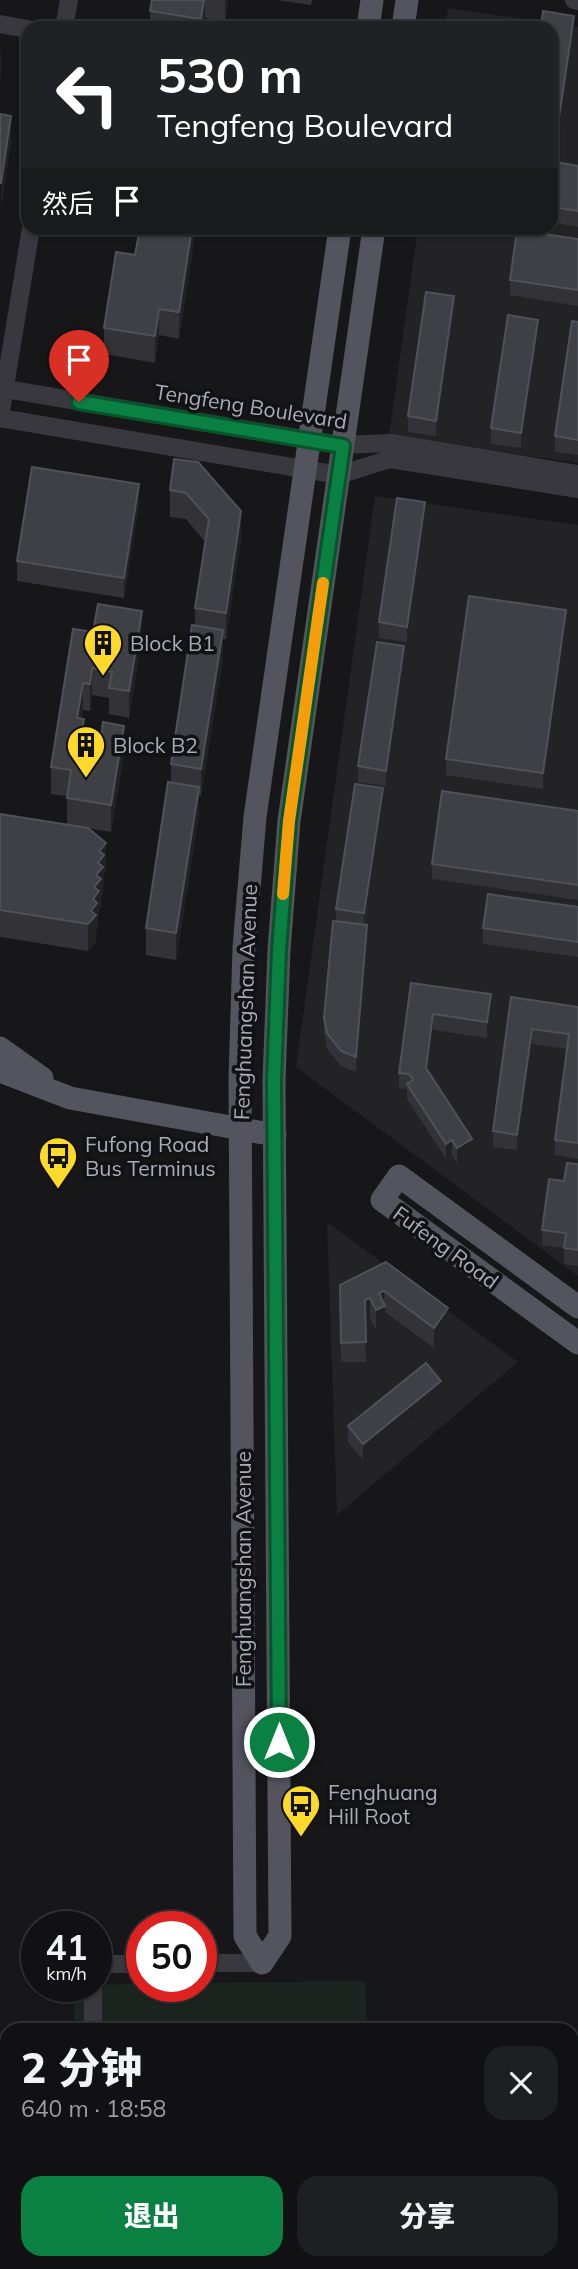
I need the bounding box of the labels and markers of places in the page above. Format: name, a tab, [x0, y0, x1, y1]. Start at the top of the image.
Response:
pin	[49, 330, 109, 402]
building icon: Block B1	[82, 622, 124, 677]
place label: Block B1	[130, 630, 215, 656]
building icon: Block B2	[65, 724, 107, 779]
place label: Block B2	[113, 732, 198, 758]
place label: Fufong Road Bus Terminus	[85, 1131, 216, 1181]
bus stop icon: Fufong Road Bus Terminus	[37, 1135, 79, 1190]
place label: Fenghuang Hill Root	[328, 1779, 438, 1829]
bus stop icon: Fenghuang Hill Root	[280, 1783, 322, 1838]

